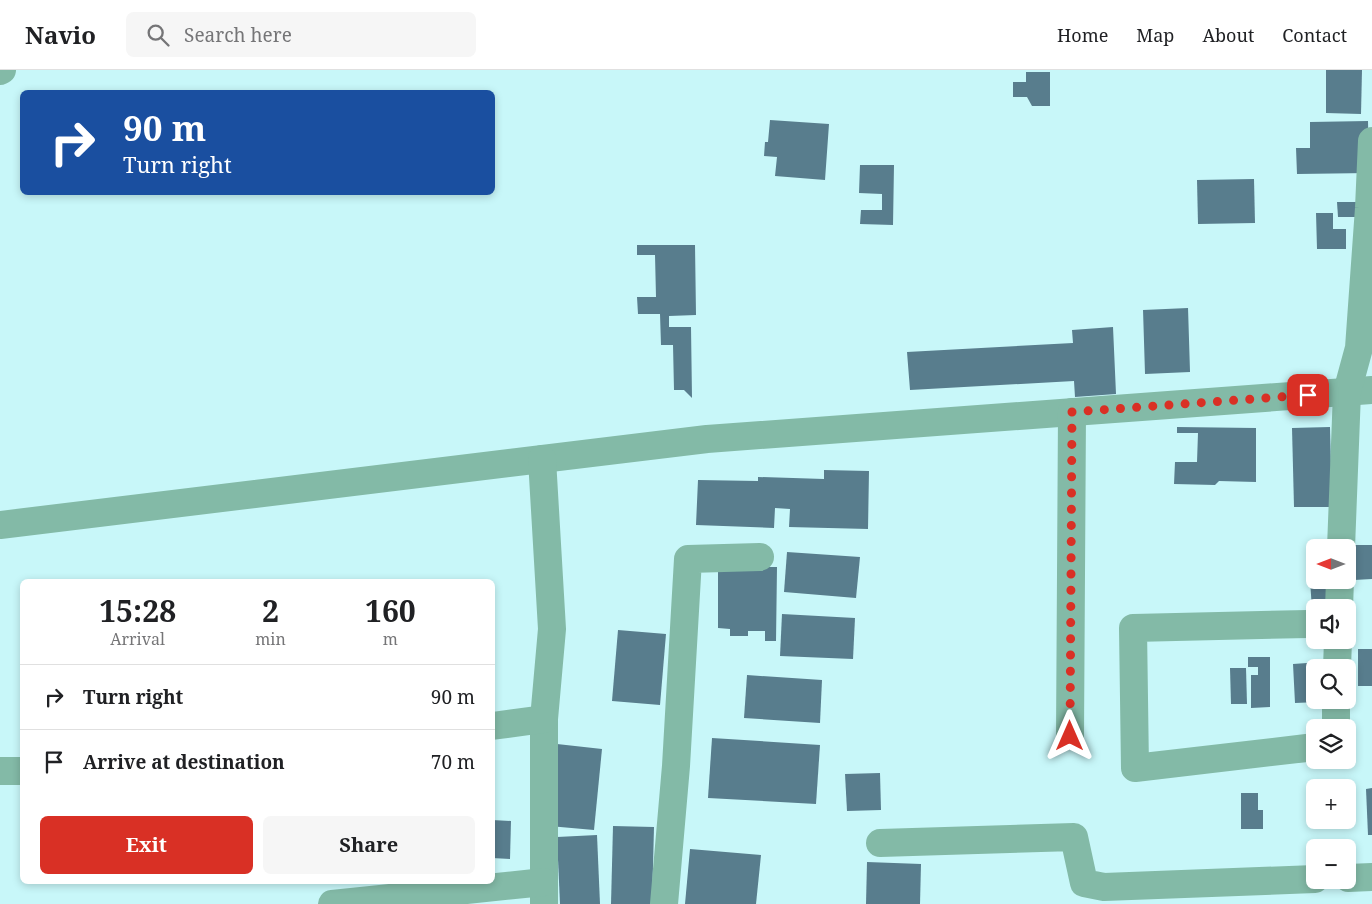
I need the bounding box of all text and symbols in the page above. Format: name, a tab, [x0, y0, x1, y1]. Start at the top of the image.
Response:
search box	[126, 12, 476, 57]
text: Navio	[25, 18, 96, 51]
icon: search	[144, 21, 172, 49]
text: Search here	[184, 22, 292, 48]
text: Home	[1057, 23, 1108, 47]
text: Map	[1136, 23, 1174, 47]
text: About	[1202, 23, 1254, 47]
text: Contact	[1282, 23, 1347, 47]
text: 90 m	[123, 104, 206, 151]
icon: right	[40, 110, 105, 175]
text: Turn right	[123, 149, 232, 179]
pin	[1287, 374, 1329, 416]
icon: arrive	[1294, 381, 1322, 409]
north arrow	[1306, 539, 1356, 589]
map controls	[1306, 539, 1356, 889]
text: 15:28	[99, 590, 176, 631]
text: 2	[262, 590, 279, 631]
text: 160	[365, 590, 416, 631]
button: sound	[1306, 599, 1356, 649]
text: Arrival	[110, 628, 165, 650]
text: min	[255, 628, 286, 650]
text: m	[383, 628, 398, 650]
button: search	[1306, 659, 1356, 709]
icon: right	[40, 683, 68, 711]
text: Turn right	[83, 684, 183, 710]
text: 90 m	[431, 684, 475, 710]
position arrow	[1043, 709, 1095, 761]
button: layers	[1306, 719, 1356, 769]
icon: arrive	[40, 748, 68, 776]
text: Arrive at destination	[83, 749, 285, 775]
text: 70 m	[431, 749, 475, 775]
button: +	[1306, 779, 1356, 829]
button: Exit	[40, 816, 253, 874]
button: Share	[263, 816, 475, 874]
button: −	[1306, 839, 1356, 889]

